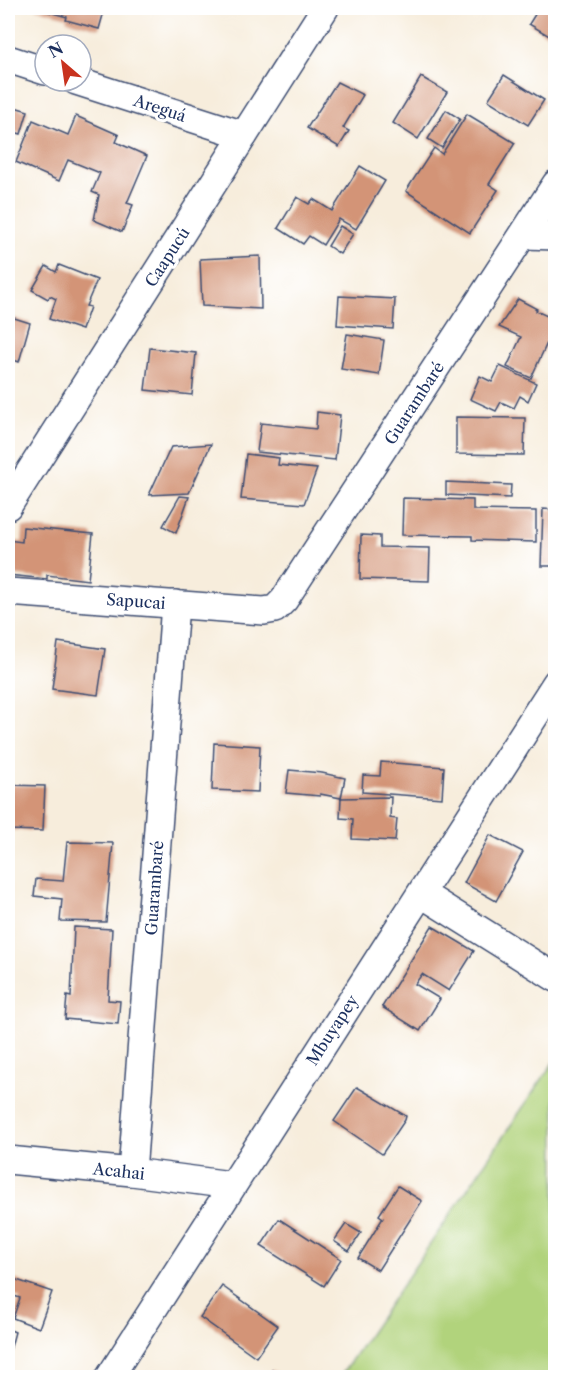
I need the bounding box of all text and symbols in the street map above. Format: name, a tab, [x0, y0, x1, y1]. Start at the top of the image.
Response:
north arrow	[33, 33, 93, 93]
text: N	[45, 38, 67, 62]
street label: Areguá	[130, 90, 189, 126]
street label: Caapucú	[140, 223, 194, 291]
street label: Guarambaré	[380, 358, 448, 448]
street label: Sapucai	[106, 589, 166, 613]
street label: Guarambaré	[141, 840, 167, 936]
street label: Mbuyapey	[302, 990, 363, 1069]
street label: Acahai	[91, 1158, 146, 1184]

